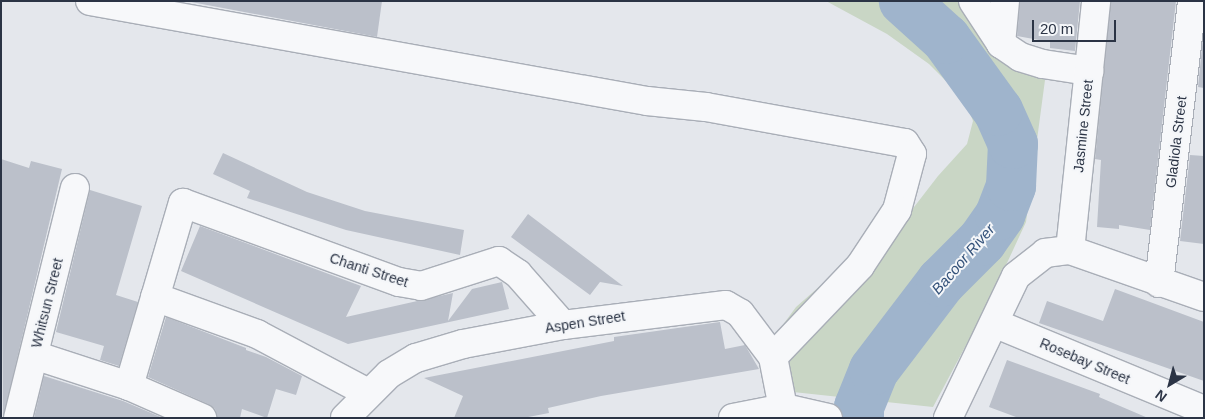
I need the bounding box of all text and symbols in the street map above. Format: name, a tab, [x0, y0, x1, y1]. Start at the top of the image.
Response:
scale bar	[1035, 10, 1119, 42]
text: 20 m	[1040, 20, 1073, 37]
street label: Jasmine Street	[1070, 79, 1096, 173]
street label: Gladiola Street	[1162, 95, 1190, 189]
water label: Bacoor River	[928, 220, 998, 298]
street label: Chanti Street	[328, 249, 410, 291]
street label: Whitsun Street	[28, 256, 66, 350]
street label: Aspen Street	[544, 307, 626, 337]
street label: Rosebay Street	[1037, 334, 1133, 388]
north arrow	[1145, 359, 1195, 409]
text: N	[1152, 387, 1170, 405]

